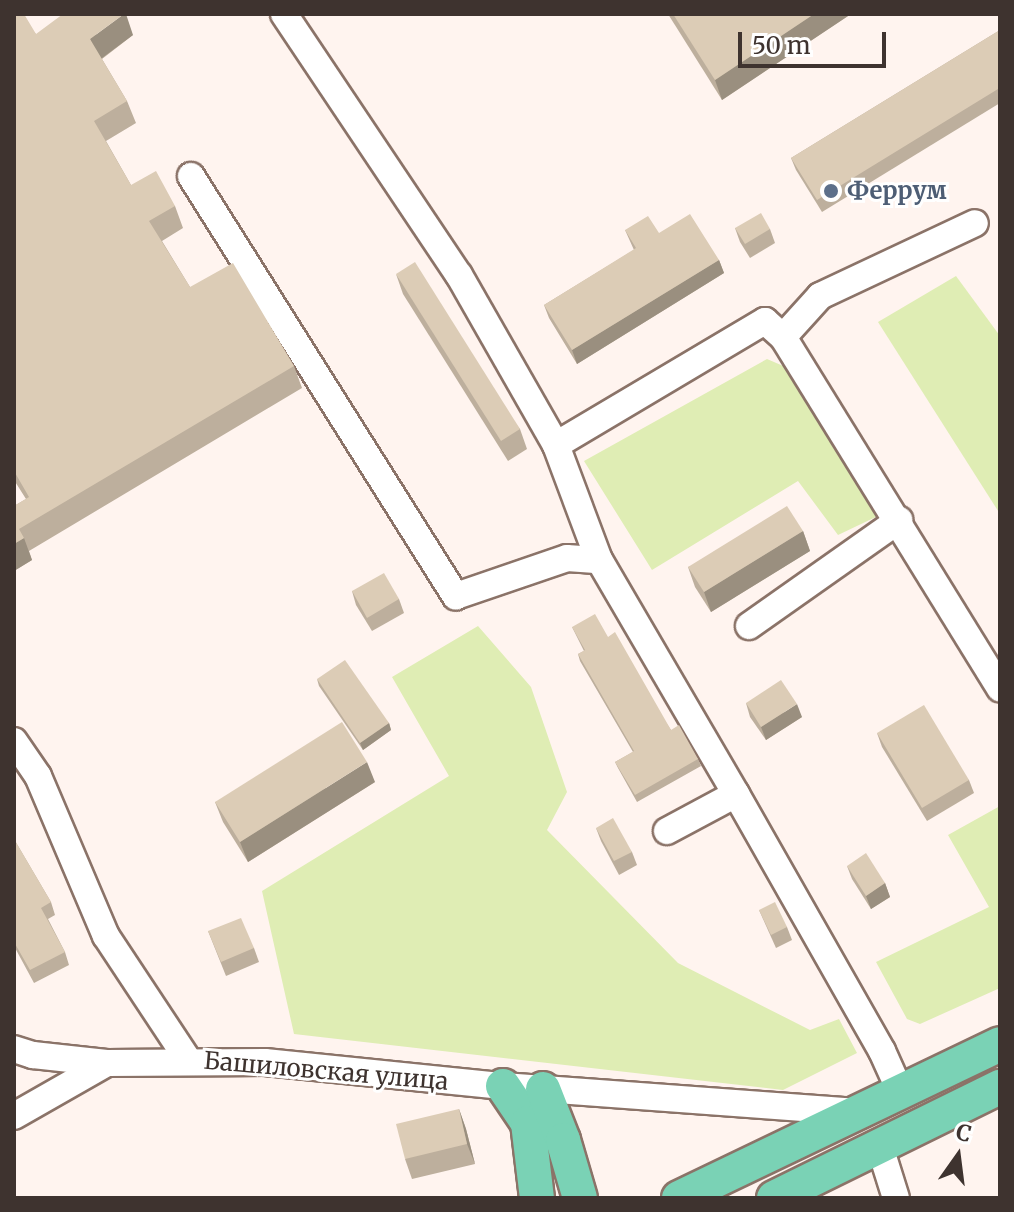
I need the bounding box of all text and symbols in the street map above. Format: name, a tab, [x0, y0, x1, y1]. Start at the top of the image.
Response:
scale bar	[742, 16, 890, 66]
text: 50 m	[752, 30, 811, 61]
place label: Феррум	[847, 177, 947, 205]
marker: Феррум	[822, 182, 840, 200]
street label: Башиловская улица	[202, 1046, 450, 1096]
north arrow	[918, 1116, 998, 1196]
text: С	[953, 1117, 974, 1148]

